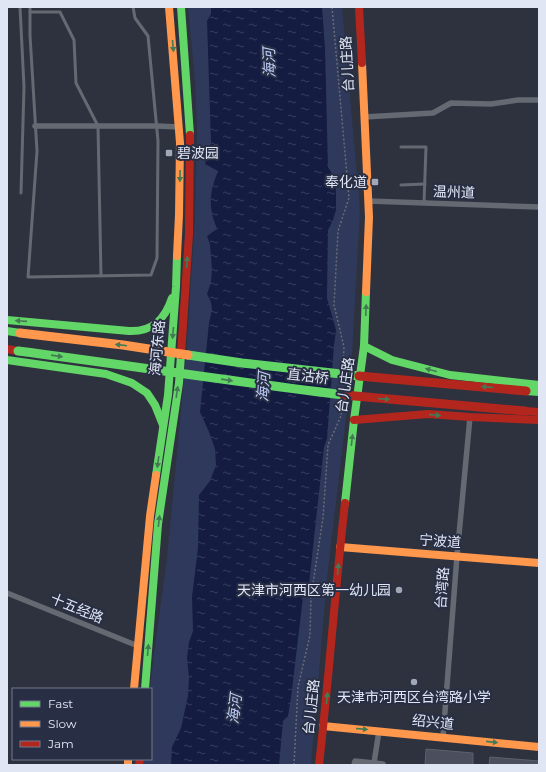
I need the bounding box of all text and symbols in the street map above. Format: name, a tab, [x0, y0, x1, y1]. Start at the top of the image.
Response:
street label: 台儿庄路	[337, 36, 357, 92]
one-way arrow	[169, 40, 176, 52]
water label: 海河	[259, 45, 279, 78]
place label: 碧波园	[177, 144, 219, 162]
marker: 碧波园	[164, 148, 174, 158]
one-way arrow	[177, 170, 183, 183]
place label: 奉化道	[325, 173, 367, 191]
marker: 奉化道	[370, 177, 380, 187]
street label: 温州道	[433, 182, 475, 202]
one-way arrow	[184, 256, 191, 268]
one-way arrow	[362, 304, 369, 317]
one-way arrow	[15, 318, 27, 325]
street label: 海河东路	[146, 319, 168, 377]
one-way arrow	[169, 327, 176, 339]
one-way arrow	[115, 342, 127, 348]
one-way arrow	[51, 353, 63, 359]
street label: 台儿庄路	[332, 356, 358, 414]
street label: 直沽桥	[286, 365, 330, 387]
one-way arrow	[425, 367, 437, 373]
water label: 海河	[252, 368, 274, 403]
one-way arrow	[221, 377, 233, 383]
one-way arrow	[481, 384, 493, 391]
one-way arrow	[174, 386, 180, 398]
one-way arrow	[378, 395, 390, 402]
one-way arrow	[429, 411, 441, 418]
one-way arrow	[349, 434, 355, 446]
one-way arrow	[155, 456, 161, 469]
one-way arrow	[156, 515, 162, 527]
street label: 宁波道	[418, 531, 462, 551]
one-way arrow	[334, 563, 341, 575]
street label: 台湾路	[432, 566, 452, 610]
place label: 天津市河西区第一幼儿园	[237, 581, 391, 599]
marker: 天津市河西区第一幼儿园	[394, 585, 404, 595]
street label: 十五经路	[48, 589, 106, 627]
one-way arrow	[145, 644, 152, 656]
marker: 天津市河西区台湾路小学	[409, 677, 419, 687]
street label: 台儿庄路	[299, 678, 323, 736]
legend	[12, 688, 152, 760]
place label: 天津市河西区台湾路小学	[337, 688, 491, 706]
water label: 海河	[223, 690, 246, 725]
one-way arrow	[323, 692, 330, 704]
text: Fast	[48, 696, 73, 711]
street label: 绍兴道	[411, 711, 455, 733]
text: Slow	[48, 716, 77, 731]
one-way arrow	[356, 726, 368, 733]
text: Jam	[47, 736, 74, 751]
one-way arrow	[486, 739, 498, 745]

